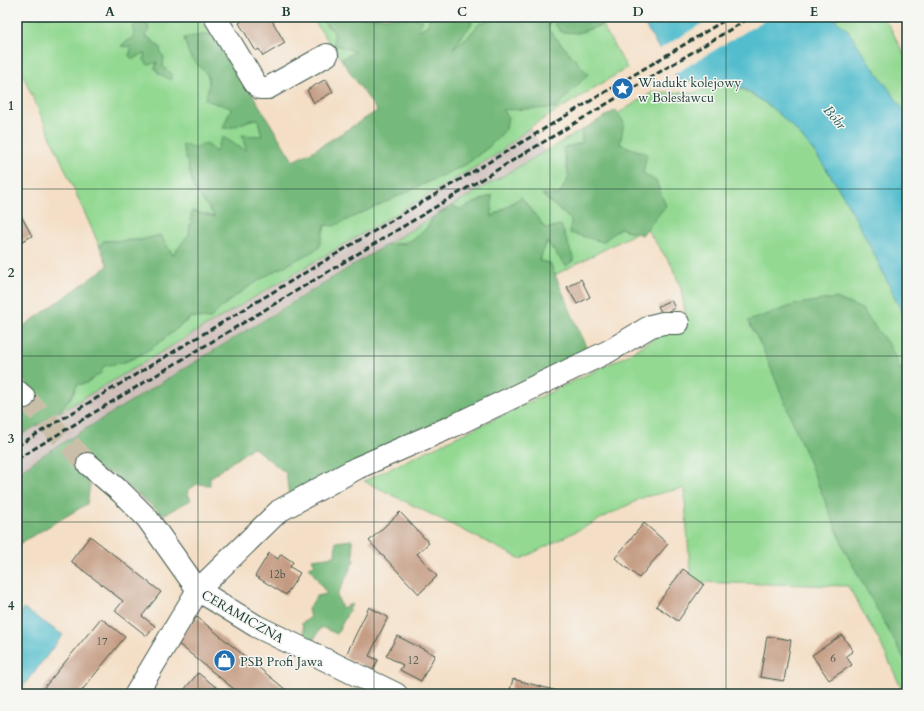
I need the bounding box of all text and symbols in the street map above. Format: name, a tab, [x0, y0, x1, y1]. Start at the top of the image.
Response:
text: A	[105, 3, 115, 21]
text: B	[281, 3, 291, 21]
text: C	[457, 3, 467, 21]
text: D	[632, 3, 644, 21]
text: E	[810, 3, 818, 21]
place label: Wiadukt kolejowy w Bolesławcu	[637, 74, 742, 107]
place icon: Wiadukt kolejowy w Bolesławcu	[609, 76, 635, 102]
text: 1	[8, 97, 14, 115]
water label: Bóbr	[819, 101, 851, 134]
text: 2	[8, 264, 15, 282]
text: 3	[8, 430, 15, 448]
house number: 12b	[268, 567, 286, 582]
street label: CERAMICZNA	[198, 586, 288, 648]
text: 4	[8, 597, 15, 615]
house number: 17	[96, 634, 108, 649]
shop icon: PSB Profi Jawa	[212, 648, 238, 674]
house number: 6	[830, 651, 836, 666]
place label: PSB Profi Jawa	[240, 653, 323, 671]
house number: 12	[407, 653, 419, 668]

